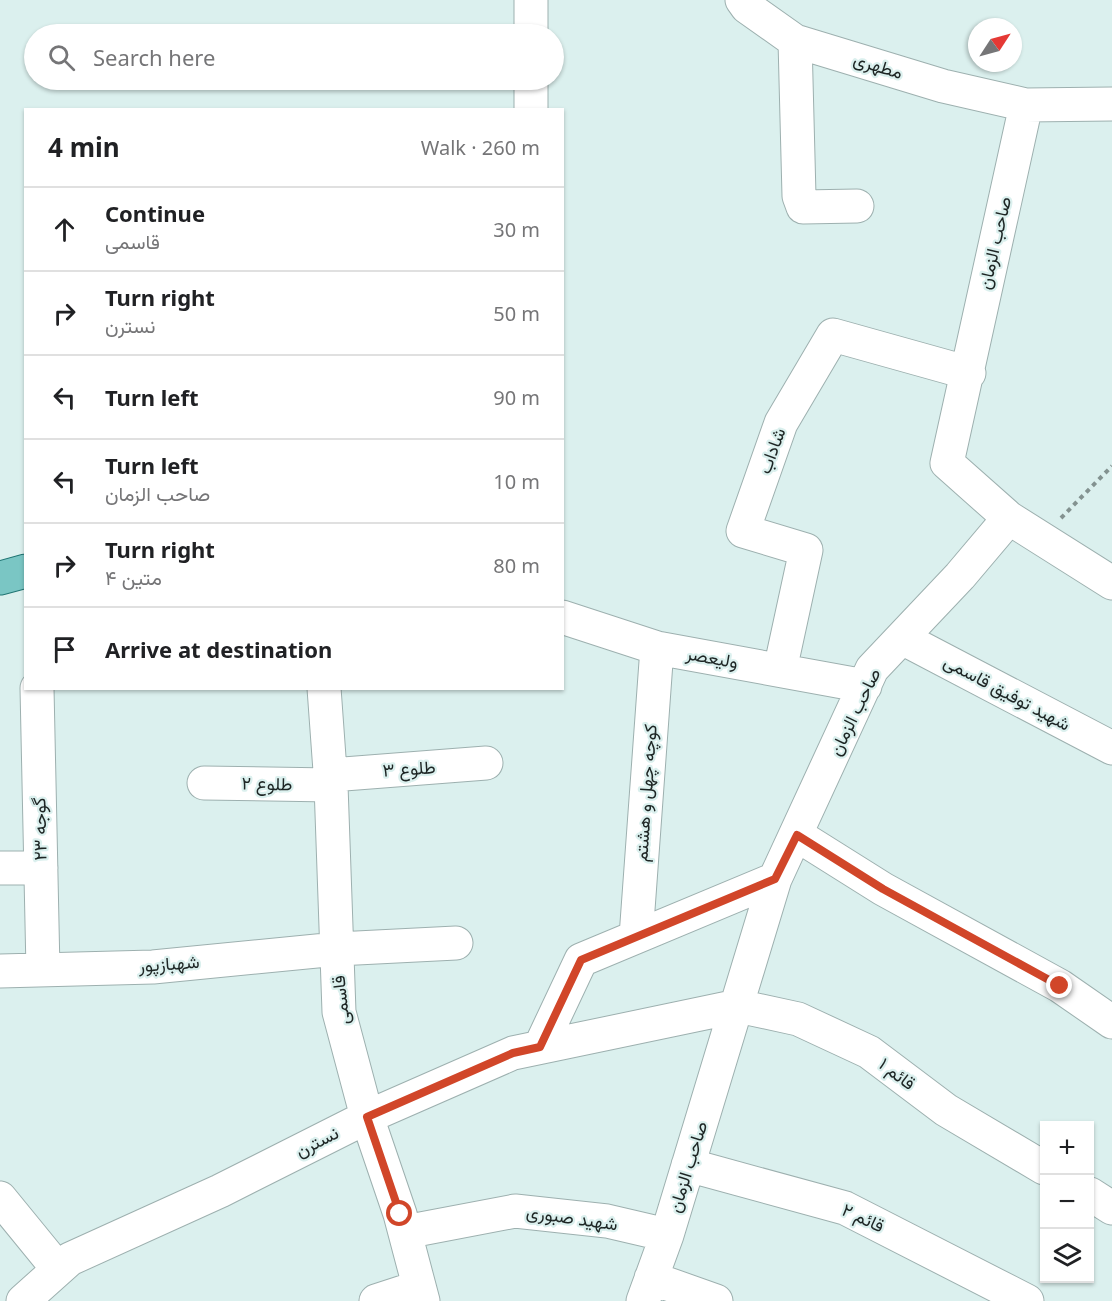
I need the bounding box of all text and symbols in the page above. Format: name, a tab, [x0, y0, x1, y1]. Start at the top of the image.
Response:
north arrow	[968, 18, 1022, 72]
search box	[24, 24, 564, 90]
icon: search	[45, 41, 78, 74]
text: Search here	[93, 42, 215, 72]
street label: مطهری	[851, 46, 906, 84]
text: 4 min	[48, 129, 120, 165]
text: Walk · 260 m	[421, 134, 540, 161]
street label: صاحب الزمان	[972, 194, 1016, 292]
text: Continue	[105, 198, 205, 228]
icon: ahead	[48, 213, 81, 246]
text: 30 m	[493, 216, 540, 243]
text: قاسمی	[105, 228, 160, 255]
text: Turn right	[105, 282, 215, 312]
icon: right	[48, 297, 81, 330]
text: 50 m	[493, 300, 540, 327]
text: نسترن	[105, 312, 155, 339]
icon: left	[48, 381, 81, 414]
text: Turn left	[105, 382, 199, 412]
text: 90 m	[493, 384, 540, 411]
street label: شاداب	[752, 424, 790, 477]
text: Turn left	[105, 450, 199, 480]
icon: left	[48, 465, 81, 498]
text: 10 m	[493, 468, 540, 495]
text: صاحب الزمان	[105, 480, 210, 507]
text: Turn right	[105, 534, 215, 564]
icon: right	[48, 549, 81, 582]
text: 80 m	[493, 552, 540, 579]
text: متین ۴	[105, 564, 162, 591]
icon: arrive	[48, 633, 81, 666]
text: Arrive at destination	[105, 634, 332, 664]
street label: ولیعصر	[683, 640, 740, 673]
street label: شهید توفیق قاسمی	[940, 649, 1075, 736]
street label: صاحب الزمان	[823, 664, 886, 759]
street label: کوچه چهل و هشتم	[628, 723, 663, 863]
street label: طلوع ۳	[382, 754, 436, 783]
street label: طلوع ۲	[241, 771, 293, 796]
street label: گوجه ۲۳	[26, 797, 52, 861]
street label: شهبازپور	[137, 949, 200, 978]
route end	[1046, 972, 1072, 998]
street label: قاسمی	[325, 974, 355, 1026]
street label: قائم ۱	[874, 1052, 921, 1096]
street label: صاحب الزمان	[662, 1118, 712, 1215]
street label: نسترن	[291, 1120, 342, 1162]
map controls	[1040, 1121, 1094, 1283]
button: +	[1040, 1121, 1094, 1175]
button: −	[1040, 1175, 1094, 1229]
street label: قائم ۲	[838, 1197, 888, 1238]
street label: شهید صبوری	[525, 1199, 619, 1235]
route start	[386, 1200, 412, 1226]
button: layers	[1040, 1229, 1094, 1283]

